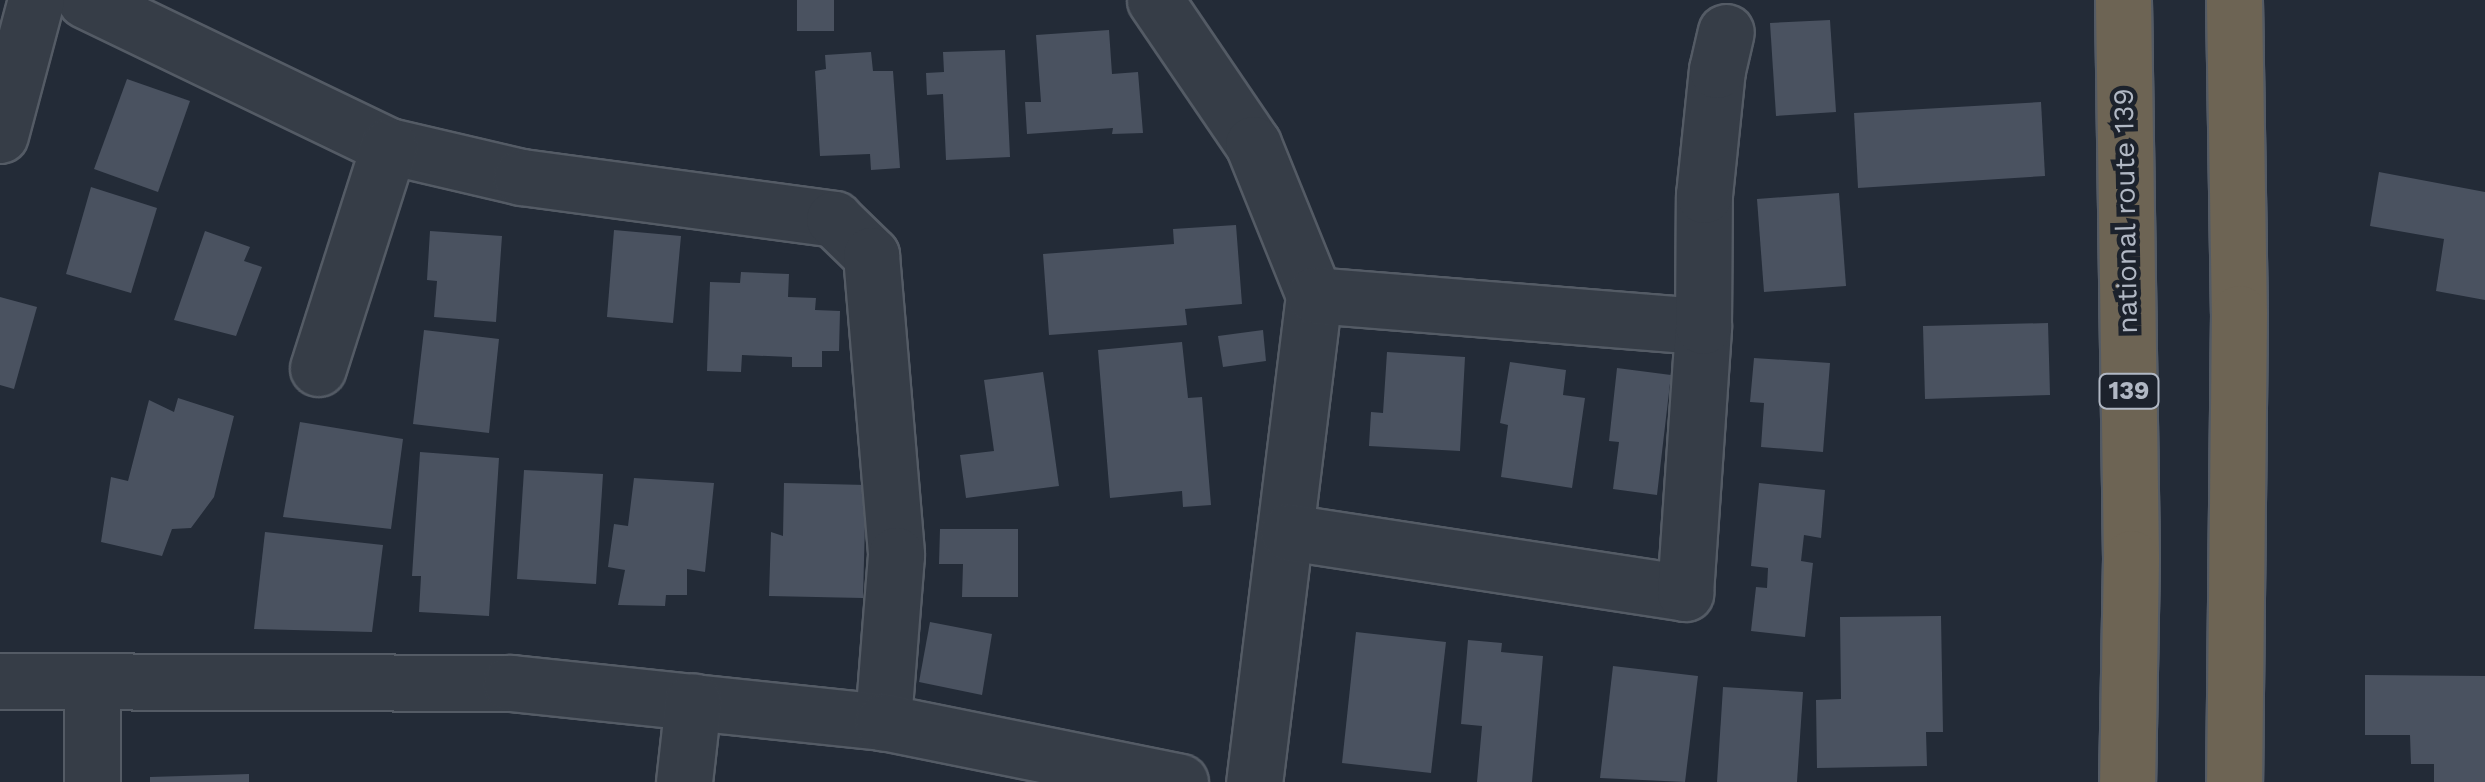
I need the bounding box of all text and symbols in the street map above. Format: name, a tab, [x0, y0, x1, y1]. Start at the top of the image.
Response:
street label: national route 139	[2107, 87, 2145, 335]
road number: 139	[2096, 371, 2162, 411]

